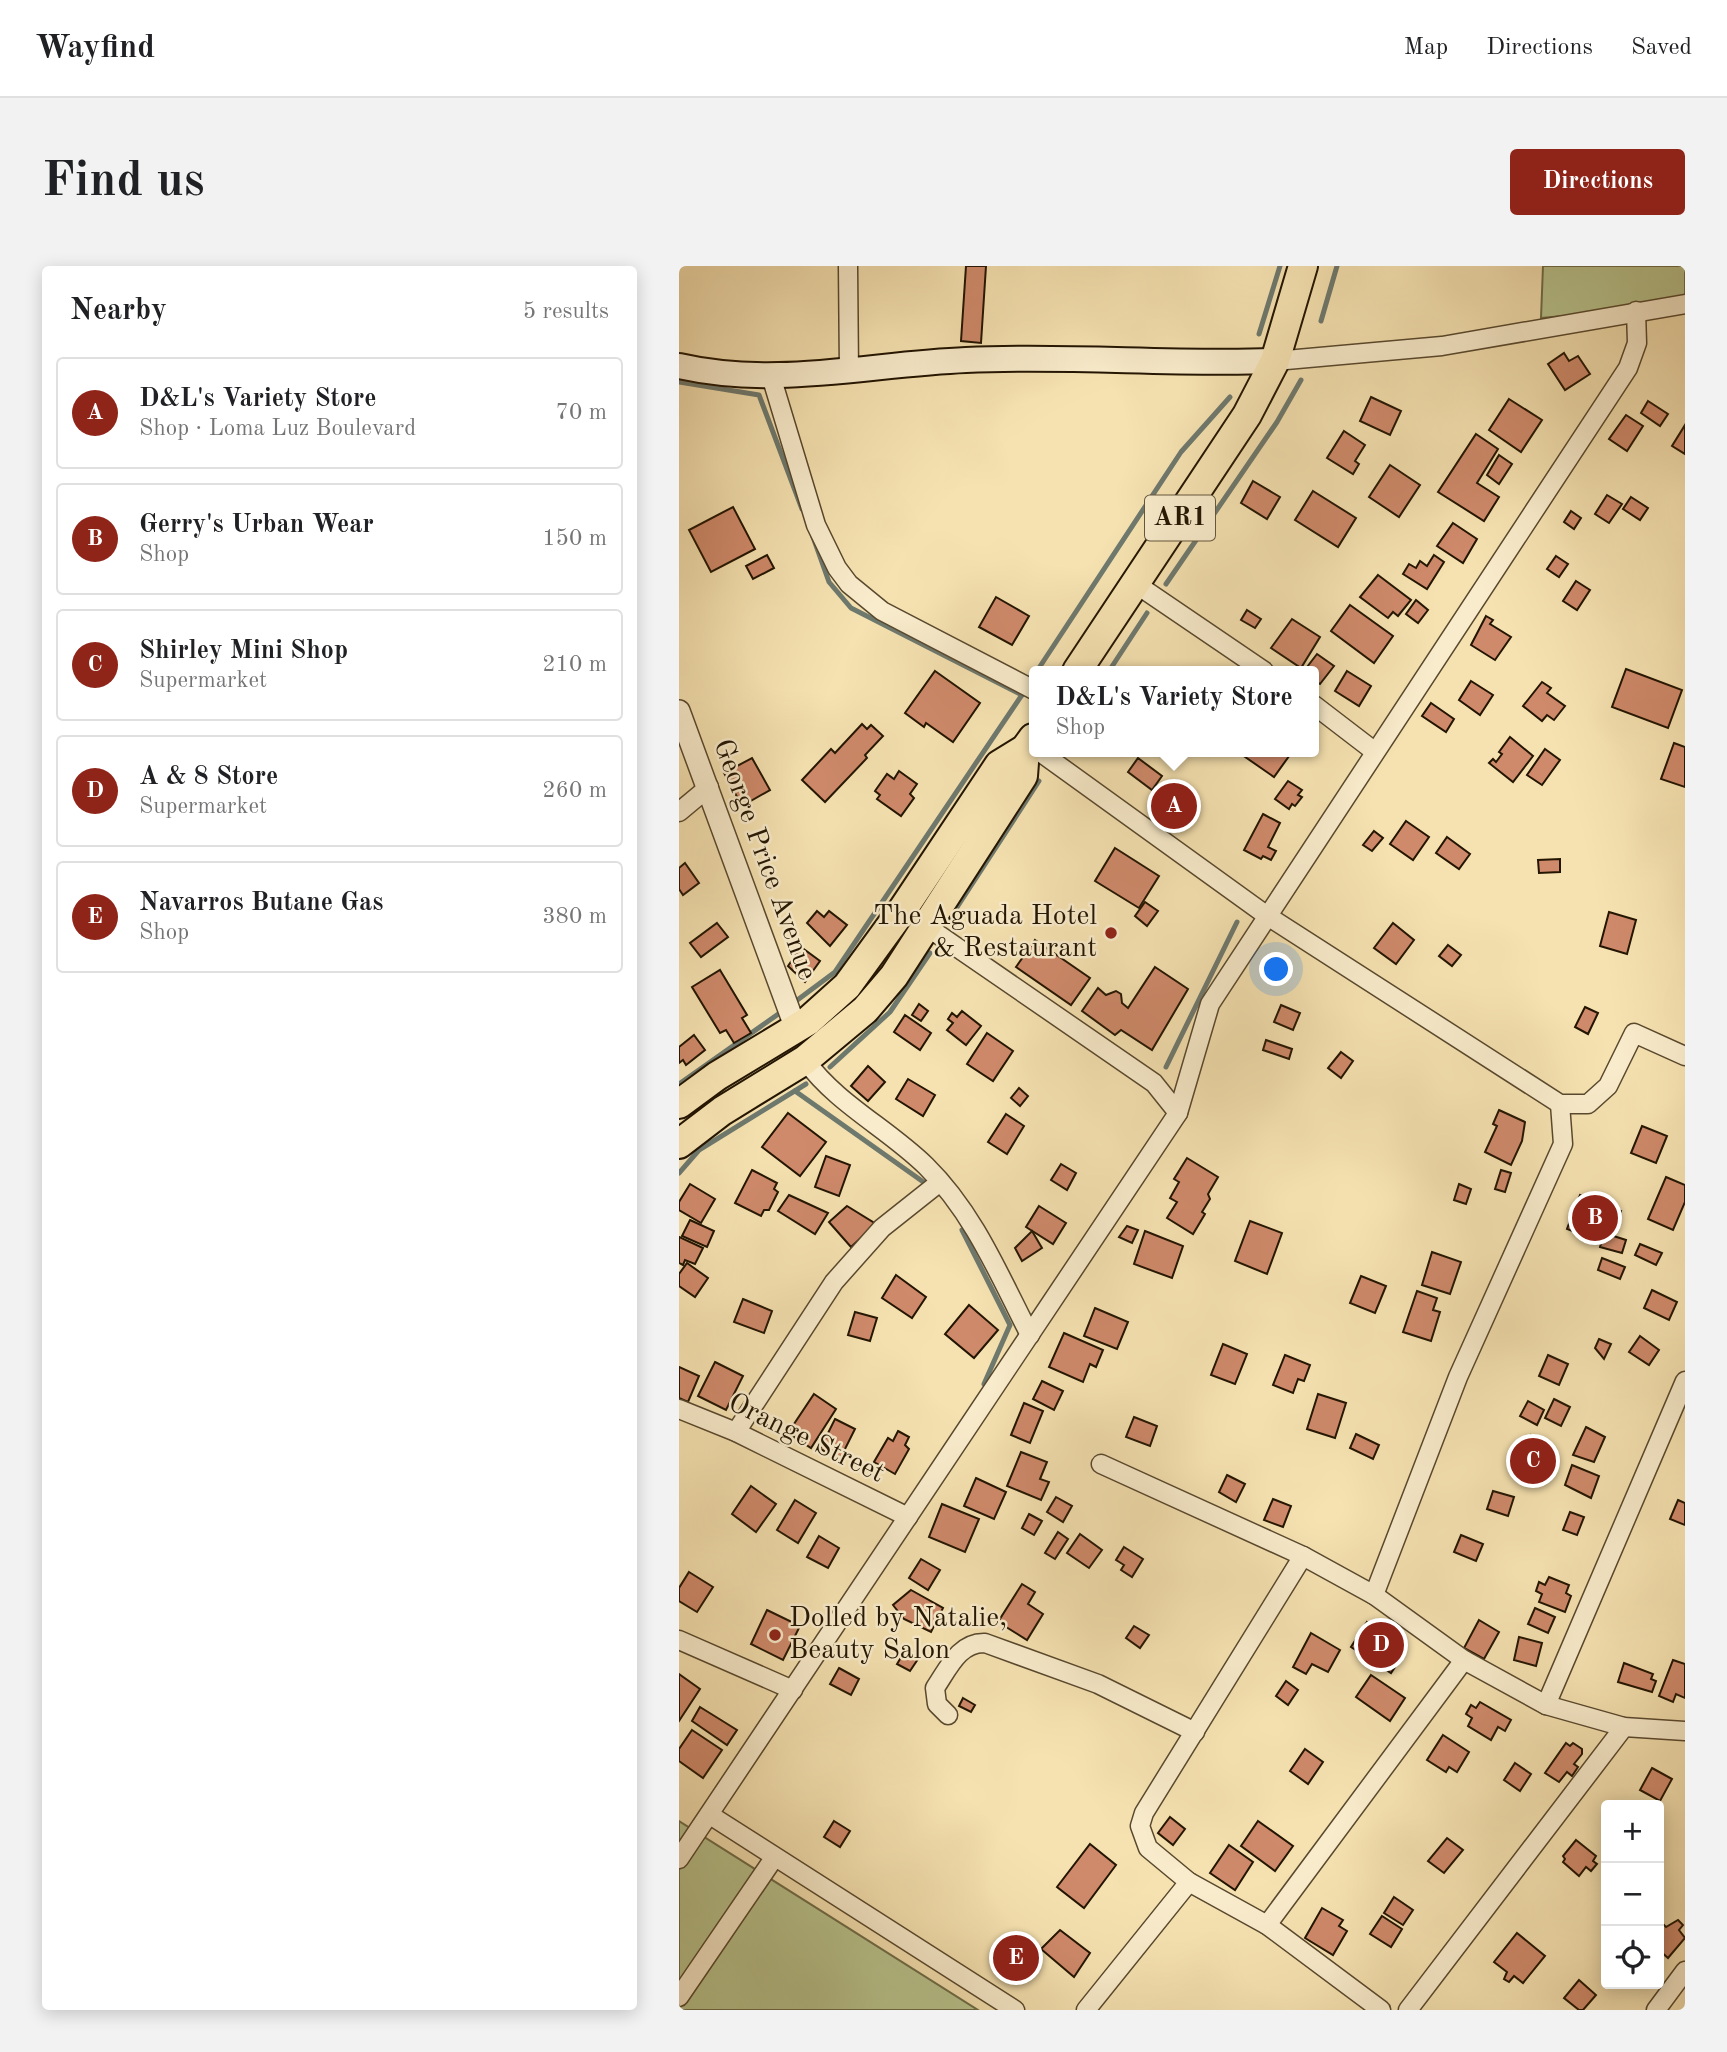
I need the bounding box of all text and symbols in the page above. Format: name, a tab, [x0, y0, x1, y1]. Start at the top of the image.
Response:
text: Wayfind	[35, 32, 155, 65]
text: Map	[1404, 36, 1448, 60]
text: Directions	[1486, 36, 1593, 60]
text: Saved	[1631, 36, 1692, 60]
button: Directions	[1510, 149, 1685, 215]
text: Find us	[42, 158, 205, 207]
text: Nearby	[70, 296, 167, 326]
text: 5 results	[523, 300, 609, 323]
text: D&L's Variety Store	[139, 386, 377, 412]
text: A	[86, 401, 104, 424]
text: 70 m	[556, 401, 607, 424]
text: Shop · Loma Luz Boulevard	[139, 417, 416, 440]
road number: AR1	[1145, 496, 1215, 540]
text: Gerry's Urban Wear	[139, 512, 374, 538]
text: B	[87, 527, 103, 550]
text: 150 m	[542, 527, 607, 550]
text: Shop	[139, 543, 189, 566]
text: Shirley Mini Shop	[139, 638, 348, 664]
text: C	[87, 653, 103, 676]
text: 210 m	[542, 653, 607, 676]
popup	[1029, 666, 1319, 757]
text: Supermarket	[139, 669, 267, 692]
text: D&L's Variety Store	[1055, 685, 1293, 711]
text: Shop	[1055, 716, 1105, 739]
street label: George Price Avenue	[707, 736, 821, 984]
text: A & 8 Store	[139, 764, 278, 790]
text: D	[86, 779, 104, 802]
text: 260 m	[542, 779, 607, 802]
pin: A	[1151, 780, 1197, 832]
text: Supermarket	[139, 795, 267, 818]
text: Navarros Butane Gas	[139, 890, 383, 916]
place label: The Aguada Hotel & Restaurant	[873, 903, 1097, 963]
text: E	[87, 905, 103, 928]
text: 380 m	[542, 905, 607, 928]
text: Shop	[139, 921, 189, 944]
marker: The Aguada Hotel & Restaurant	[1103, 925, 1119, 941]
your location	[1259, 952, 1293, 986]
pin: B	[1572, 1192, 1618, 1244]
street label: Orange Street	[723, 1389, 889, 1489]
pin: C	[1510, 1435, 1556, 1487]
place label: Dolled by Natalie, Beauty Salon	[789, 1605, 1007, 1665]
pin: D	[1358, 1619, 1404, 1671]
marker: Dolled by Natalie, Beauty Salon	[767, 1627, 783, 1643]
map controls	[1601, 1800, 1664, 1989]
button: +	[1601, 1800, 1664, 1863]
button: −	[1601, 1863, 1664, 1926]
button: locate	[1601, 1926, 1664, 1989]
pin: E	[993, 1932, 1039, 1984]

